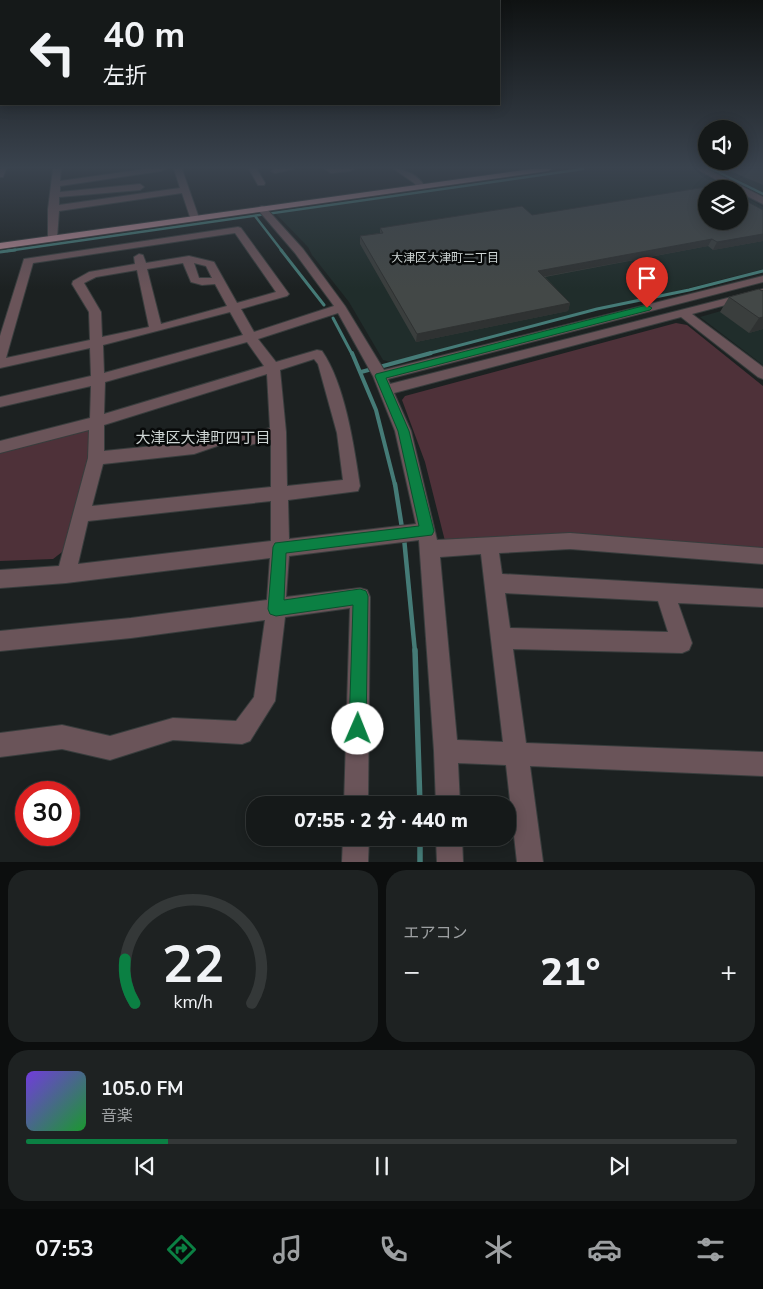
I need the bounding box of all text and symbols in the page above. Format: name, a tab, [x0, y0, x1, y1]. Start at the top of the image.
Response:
text: 40 m	[103, 12, 185, 59]
icon: left	[20, 20, 85, 85]
text: 左折	[103, 61, 147, 91]
map controls	[698, 120, 748, 230]
button: sound	[698, 120, 748, 170]
button: layers	[698, 180, 748, 230]
district label: 大津区大津町二丁目	[391, 250, 499, 266]
pin	[626, 257, 668, 308]
icon: arrive	[633, 264, 661, 292]
district label: 大津区大津町四丁目	[135, 428, 271, 448]
position arrow	[331, 702, 383, 754]
speed limit sign: 30	[15, 781, 80, 846]
text: 07:55 · 2 分 · 440 m	[294, 808, 468, 834]
text: エアコン	[404, 922, 468, 944]
text: 22	[162, 929, 224, 1000]
text: 21°	[540, 947, 600, 998]
text: −	[404, 953, 420, 991]
text: +	[720, 953, 737, 991]
text: km/h	[173, 990, 212, 1014]
text: 105.0 FM	[101, 1076, 184, 1102]
text: 音楽	[101, 1105, 133, 1127]
icon: previous	[131, 1152, 159, 1180]
icon: pause	[368, 1152, 396, 1180]
icon: next	[605, 1152, 633, 1180]
icon: directions	[164, 1232, 199, 1267]
icon: music	[270, 1232, 305, 1267]
icon: phone	[376, 1232, 411, 1267]
icon: climate	[481, 1232, 516, 1267]
icon: car	[587, 1232, 622, 1267]
icon: filters	[693, 1232, 728, 1267]
text: 07:53	[35, 1234, 94, 1264]

